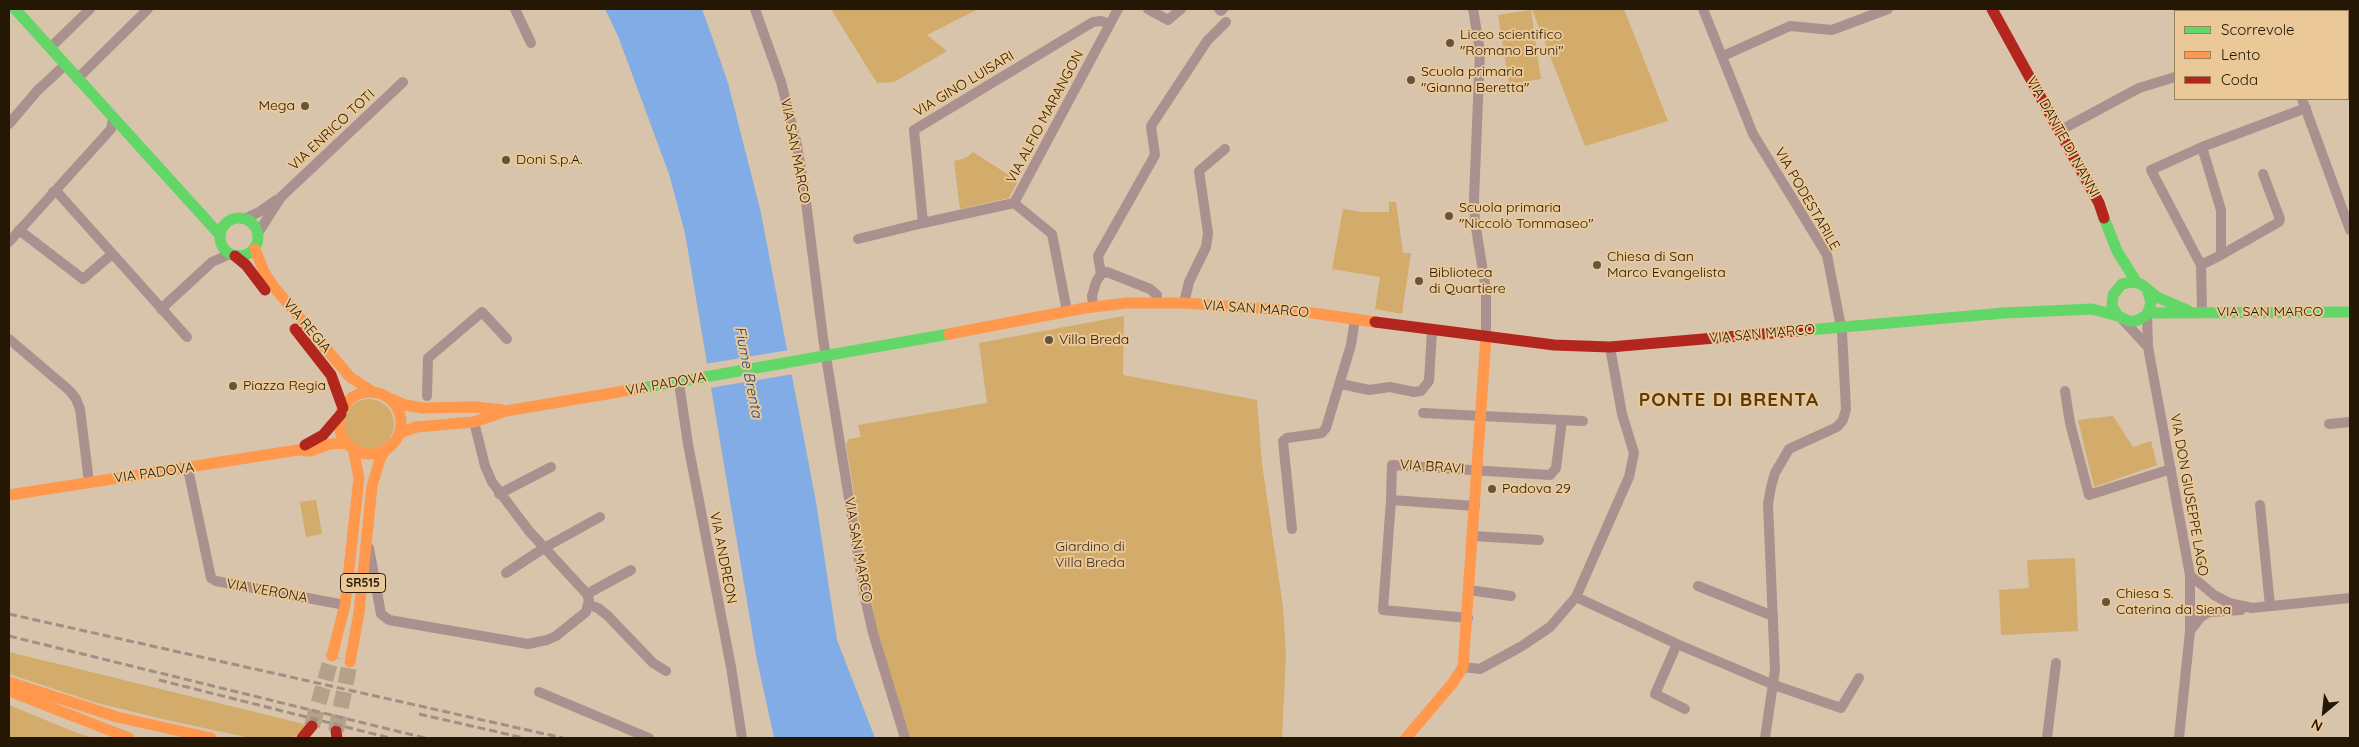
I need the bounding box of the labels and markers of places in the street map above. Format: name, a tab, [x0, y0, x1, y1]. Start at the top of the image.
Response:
place label: Liceo scientifico "Romano Bruni"	[1460, 27, 1564, 59]
marker: Liceo scientifico "Romano Bruni"	[1444, 37, 1456, 49]
place label: Scuola primaria "Gianna Beretta"	[1421, 64, 1529, 96]
marker: Scuola primaria "Gianna Beretta"	[1405, 74, 1417, 86]
place label: Mega	[258, 98, 295, 114]
marker: Mega	[299, 100, 311, 112]
place label: Doni S.p.A.	[516, 152, 583, 168]
marker: Doni S.p.A.	[500, 154, 512, 166]
place label: Scuola primaria "Niccolò Tommaseo"	[1459, 200, 1594, 232]
marker: Scuola primaria "Niccolò Tommaseo"	[1443, 210, 1455, 222]
place label: Chiesa di San Marco Evangelista	[1607, 249, 1726, 282]
marker: Chiesa di San Marco Evangelista	[1591, 259, 1603, 271]
place label: Biblioteca di Quartiere	[1429, 265, 1506, 298]
marker: Biblioteca di Quartiere	[1413, 275, 1425, 287]
place label: Villa Breda	[1059, 332, 1129, 348]
marker: Villa Breda	[1043, 334, 1055, 346]
place label: Piazza Regia	[243, 378, 326, 394]
marker: Piazza Regia	[227, 380, 239, 392]
place label: Padova 29	[1502, 481, 1571, 497]
marker: Padova 29	[1486, 483, 1498, 495]
place label: Chiesa S. Caterina da Siena	[2116, 586, 2231, 618]
marker: Chiesa S. Caterina da Siena	[2100, 596, 2112, 608]

